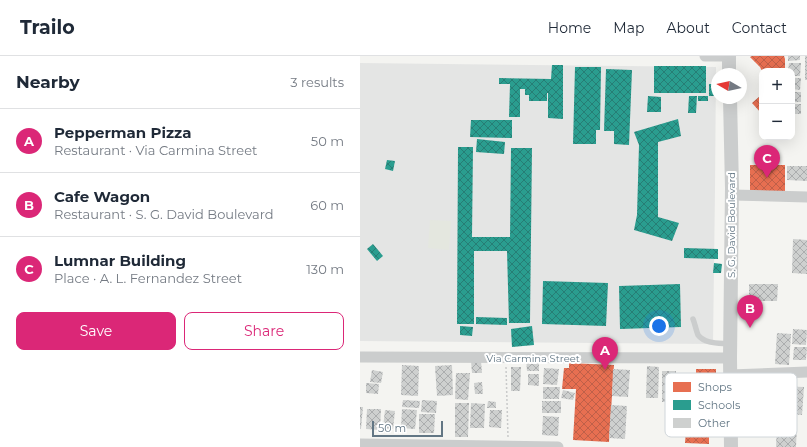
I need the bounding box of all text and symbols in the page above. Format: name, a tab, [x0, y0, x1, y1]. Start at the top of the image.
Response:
text: Trailo	[20, 16, 75, 39]
text: Home	[548, 19, 591, 37]
text: Map	[613, 19, 644, 37]
text: About	[666, 19, 710, 37]
text: Contact	[732, 19, 787, 37]
north arrow	[711, 68, 747, 104]
map controls	[759, 68, 795, 140]
button: +	[759, 68, 795, 104]
text: Nearby	[16, 72, 80, 92]
text: 3 results	[290, 74, 344, 90]
button: −	[759, 104, 795, 140]
text: Pepperman Pizza	[54, 123, 192, 142]
text: A	[24, 133, 34, 149]
text: 50 m	[311, 133, 344, 149]
text: Restaurant · Via Carmina Street	[54, 142, 257, 158]
pin: C	[754, 145, 780, 178]
street label: S. G. David Boulevard	[725, 172, 738, 278]
text: Cafe Wagon	[54, 187, 150, 206]
text: B	[24, 197, 34, 213]
text: 60 m	[310, 197, 344, 213]
text: Restaurant · S. G. David Boulevard	[54, 206, 274, 222]
text: Lumnar Building	[54, 251, 186, 270]
text: C	[24, 261, 34, 277]
text: 130 m	[306, 261, 344, 277]
text: Place · A. L. Fernandez Street	[54, 270, 242, 286]
pin: B	[737, 295, 763, 328]
button: Save	[16, 312, 176, 350]
button: Share	[184, 312, 344, 350]
your location	[649, 316, 669, 336]
pin: A	[592, 337, 618, 370]
street label: Via Carmina Street	[486, 352, 580, 365]
legend	[665, 373, 797, 437]
text: Shops	[698, 380, 733, 394]
text: Schools	[698, 398, 741, 412]
text: Other	[698, 416, 730, 430]
scale bar	[372, 419, 443, 438]
text: 50 m	[378, 421, 406, 435]

